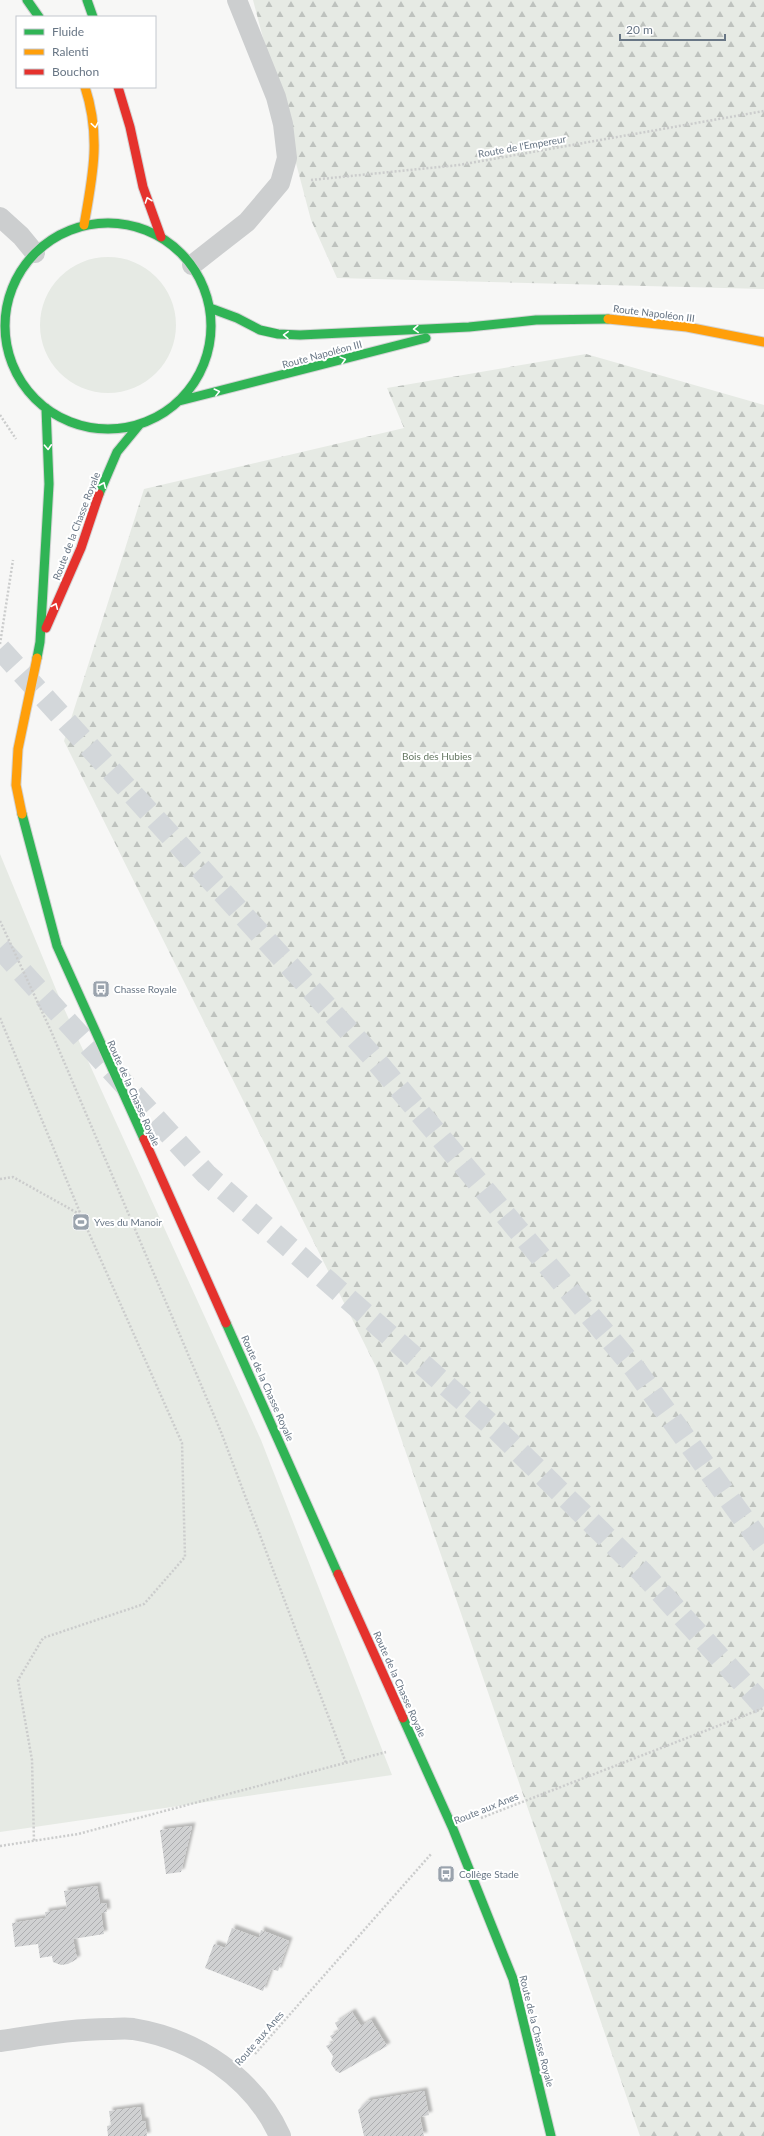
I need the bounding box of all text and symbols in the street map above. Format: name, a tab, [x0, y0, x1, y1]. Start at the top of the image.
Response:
legend	[16, 16, 156, 88]
scale bar	[620, 16, 725, 42]
text: 20 m	[626, 22, 653, 37]
text: Fluide	[52, 24, 84, 39]
text: Ralenti	[52, 44, 89, 59]
text: Bouchon	[52, 64, 99, 79]
one-way arrow	[90, 122, 99, 128]
street label: Route de l'Empereur	[477, 132, 567, 160]
one-way arrow	[144, 197, 152, 204]
street label: Route Napoléon III	[612, 302, 696, 324]
one-way arrow	[413, 325, 419, 334]
one-way arrow	[283, 330, 289, 339]
street label: Route Napoléon III	[281, 338, 363, 370]
one-way arrow	[339, 356, 346, 365]
one-way arrow	[214, 388, 220, 396]
one-way arrow	[43, 444, 52, 450]
street label: Route de la Chasse Royale	[50, 470, 102, 582]
one-way arrow	[98, 482, 106, 490]
one-way arrow	[51, 603, 59, 610]
park label: Bois des Hubies	[402, 750, 472, 762]
bus stop icon: Chasse Royale	[91, 979, 111, 999]
place label: Chasse Royale	[114, 983, 177, 995]
street label: Route de la Chasse Royale	[105, 1038, 163, 1148]
sports icon: Yves du Manoir	[71, 1212, 91, 1232]
place label: Yves du Manoir	[94, 1216, 162, 1228]
street label: Route de la Chasse Royale	[239, 1333, 297, 1443]
street label: Route de la Chasse Royale	[371, 1629, 429, 1739]
street label: Route aux Anes	[452, 1790, 520, 1826]
bus stop icon: Collège Stade	[436, 1864, 456, 1884]
place label: Collège Stade	[459, 1868, 519, 1880]
street label: Route de la Chasse Royale	[517, 1974, 557, 2088]
street label: Route aux Anes	[232, 2008, 286, 2068]

